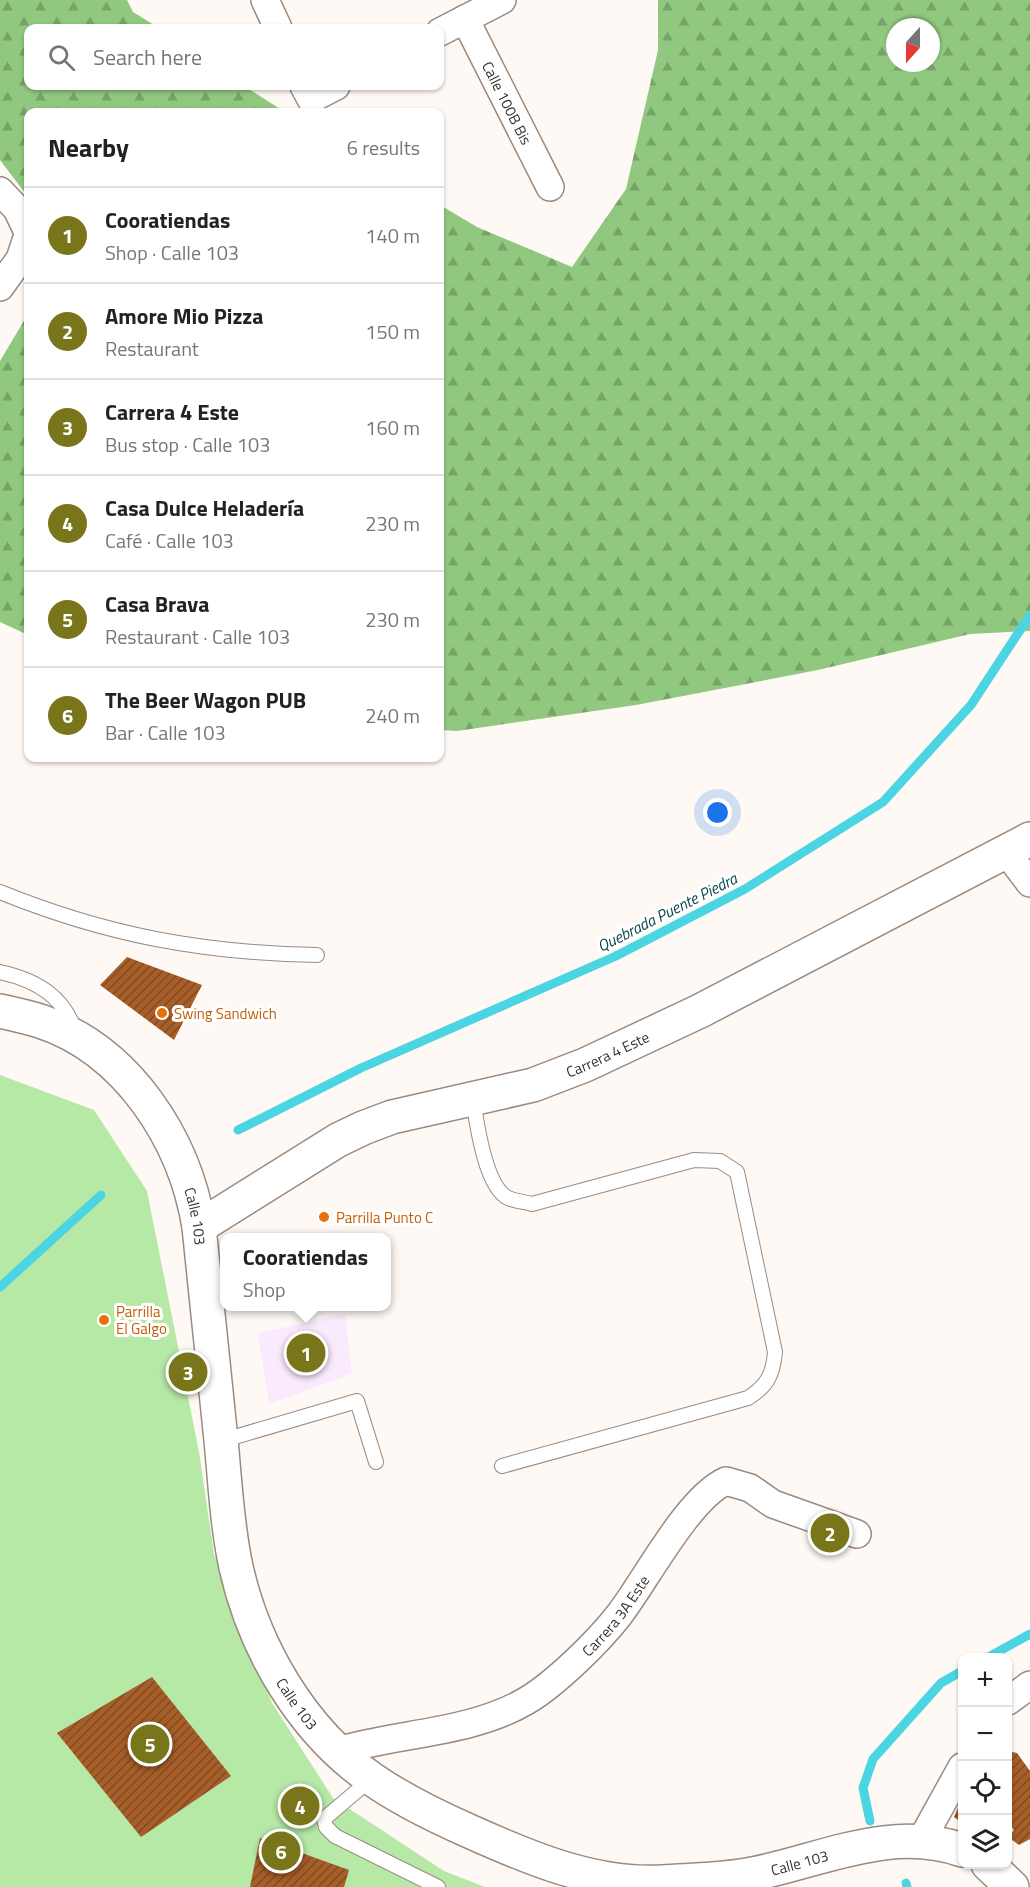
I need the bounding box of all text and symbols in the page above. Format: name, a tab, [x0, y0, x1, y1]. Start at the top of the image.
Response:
north arrow	[886, 18, 940, 72]
search box	[24, 24, 444, 90]
text: Search here	[93, 40, 202, 74]
icon: search	[45, 41, 78, 74]
street label: Calle 100B Bis	[477, 57, 538, 149]
text: Nearby	[48, 128, 129, 167]
text: 6 results	[347, 132, 420, 163]
text: Cooratiendas	[105, 203, 230, 237]
text: 1	[62, 220, 73, 251]
text: 140 m	[365, 220, 420, 251]
text: Shop · Calle 103	[105, 237, 239, 268]
text: Amore Mio Pizza	[105, 299, 264, 333]
text: 2	[62, 316, 73, 347]
text: 150 m	[365, 316, 420, 347]
text: Restaurant	[105, 333, 199, 364]
text: Carrera 4 Este	[105, 395, 239, 429]
text: 3	[62, 412, 73, 443]
text: 160 m	[365, 412, 420, 443]
text: Bus stop · Calle 103	[105, 429, 270, 460]
text: Casa Dulce Heladería	[105, 491, 304, 525]
text: 4	[62, 508, 73, 539]
text: 230 m	[365, 508, 420, 539]
text: Café · Calle 103	[105, 525, 234, 556]
text: Casa Brava	[105, 587, 209, 621]
text: 5	[62, 604, 73, 635]
text: 230 m	[365, 604, 420, 635]
text: Restaurant · Calle 103	[105, 621, 290, 652]
text: The Beer Wagon PUB	[105, 683, 306, 717]
text: 6	[62, 700, 73, 731]
text: 240 m	[365, 700, 420, 731]
text: Bar · Calle 103	[105, 717, 226, 748]
your location	[703, 798, 732, 827]
water label: Quebrada Puente Piedra	[593, 866, 742, 958]
place label: Swing Sandwich	[174, 1002, 277, 1025]
marker: Swing Sandwich	[155, 1006, 169, 1020]
street label: Carrera 4 Este	[562, 1025, 653, 1083]
street label: Calle 103	[179, 1184, 212, 1246]
place label: Parrilla Punto C	[336, 1206, 433, 1229]
marker: Parrilla Punto C	[317, 1210, 331, 1224]
popup	[220, 1233, 391, 1311]
text: Cooratiendas	[243, 1240, 368, 1274]
text: Shop	[243, 1274, 285, 1305]
place label: Parrilla El Galgo	[116, 1300, 167, 1340]
marker: Parrilla El Galgo	[97, 1313, 111, 1327]
pin: 1	[286, 1330, 326, 1376]
pin: 3	[168, 1350, 207, 1394]
pin: 2	[810, 1510, 850, 1556]
street label: Carrera 3A Este	[576, 1570, 655, 1661]
map controls	[958, 1653, 1012, 1869]
button: +	[958, 1653, 1012, 1707]
street label: Calle 103	[271, 1673, 324, 1734]
button: −	[958, 1707, 1012, 1761]
pin: 5	[130, 1722, 170, 1766]
button: locate	[958, 1761, 1012, 1815]
pin: 4	[280, 1784, 320, 1828]
button: layers	[958, 1815, 1012, 1869]
pin: 6	[262, 1828, 300, 1874]
street label: Calle 103	[768, 1843, 831, 1881]

